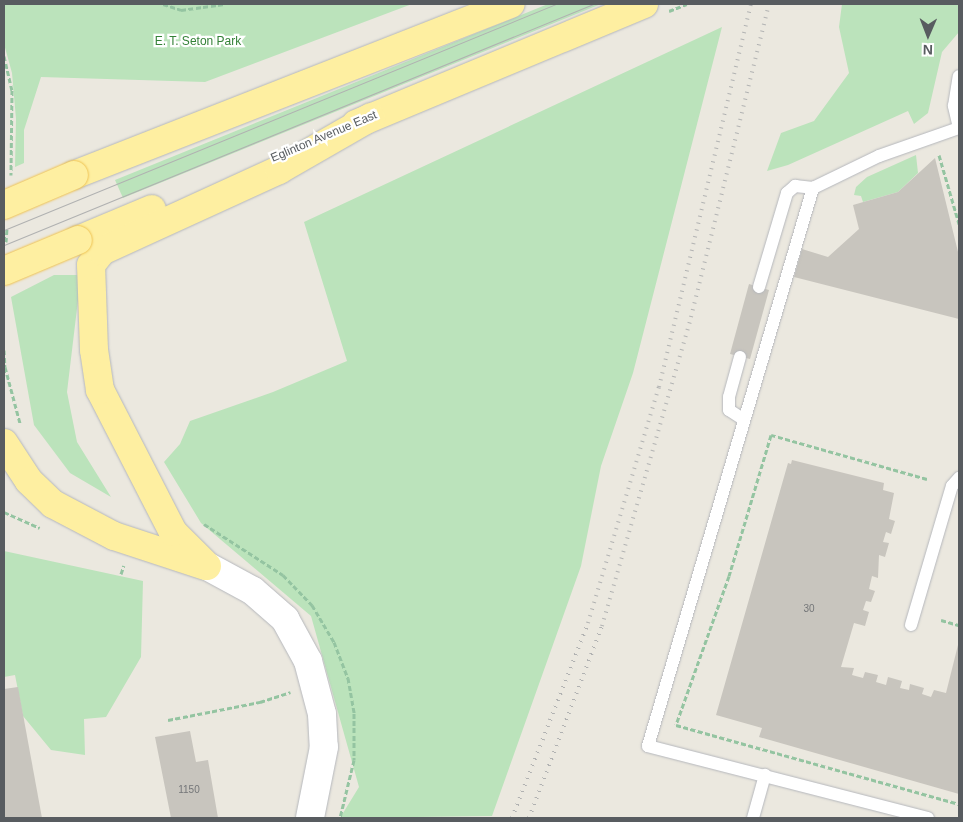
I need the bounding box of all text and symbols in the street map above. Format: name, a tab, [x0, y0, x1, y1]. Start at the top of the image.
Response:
north arrow	[903, 10, 953, 60]
park label: E. T. Seton Park	[155, 35, 241, 49]
text: N	[923, 42, 933, 58]
street label: Eglinton Avenue East	[268, 108, 380, 166]
house number: 30	[803, 603, 815, 615]
house number: 1150	[178, 784, 200, 796]

